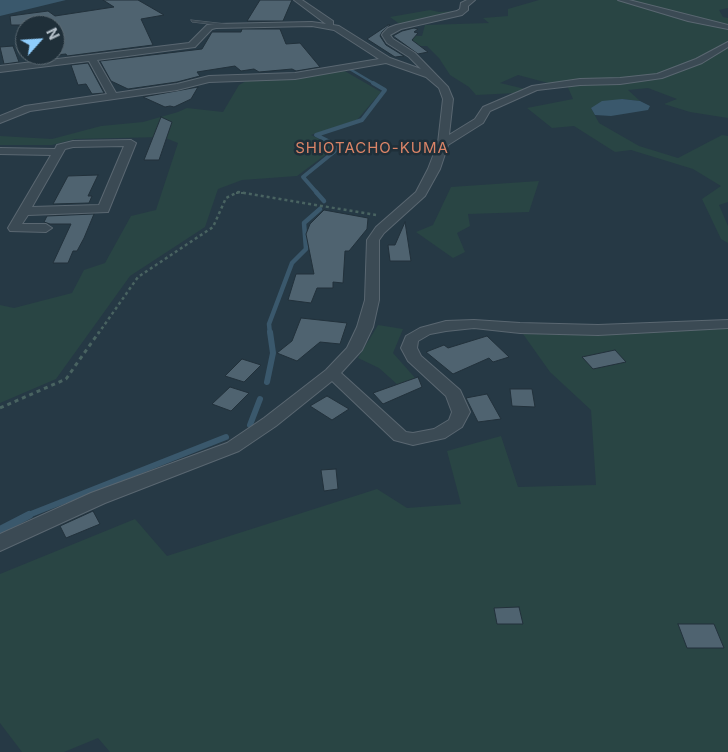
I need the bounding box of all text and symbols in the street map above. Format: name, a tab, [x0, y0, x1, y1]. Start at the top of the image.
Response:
north arrow	[15, 15, 65, 65]
text: N	[43, 25, 63, 42]
district label: SHIOTACHO-KUMA	[293, 139, 451, 157]

